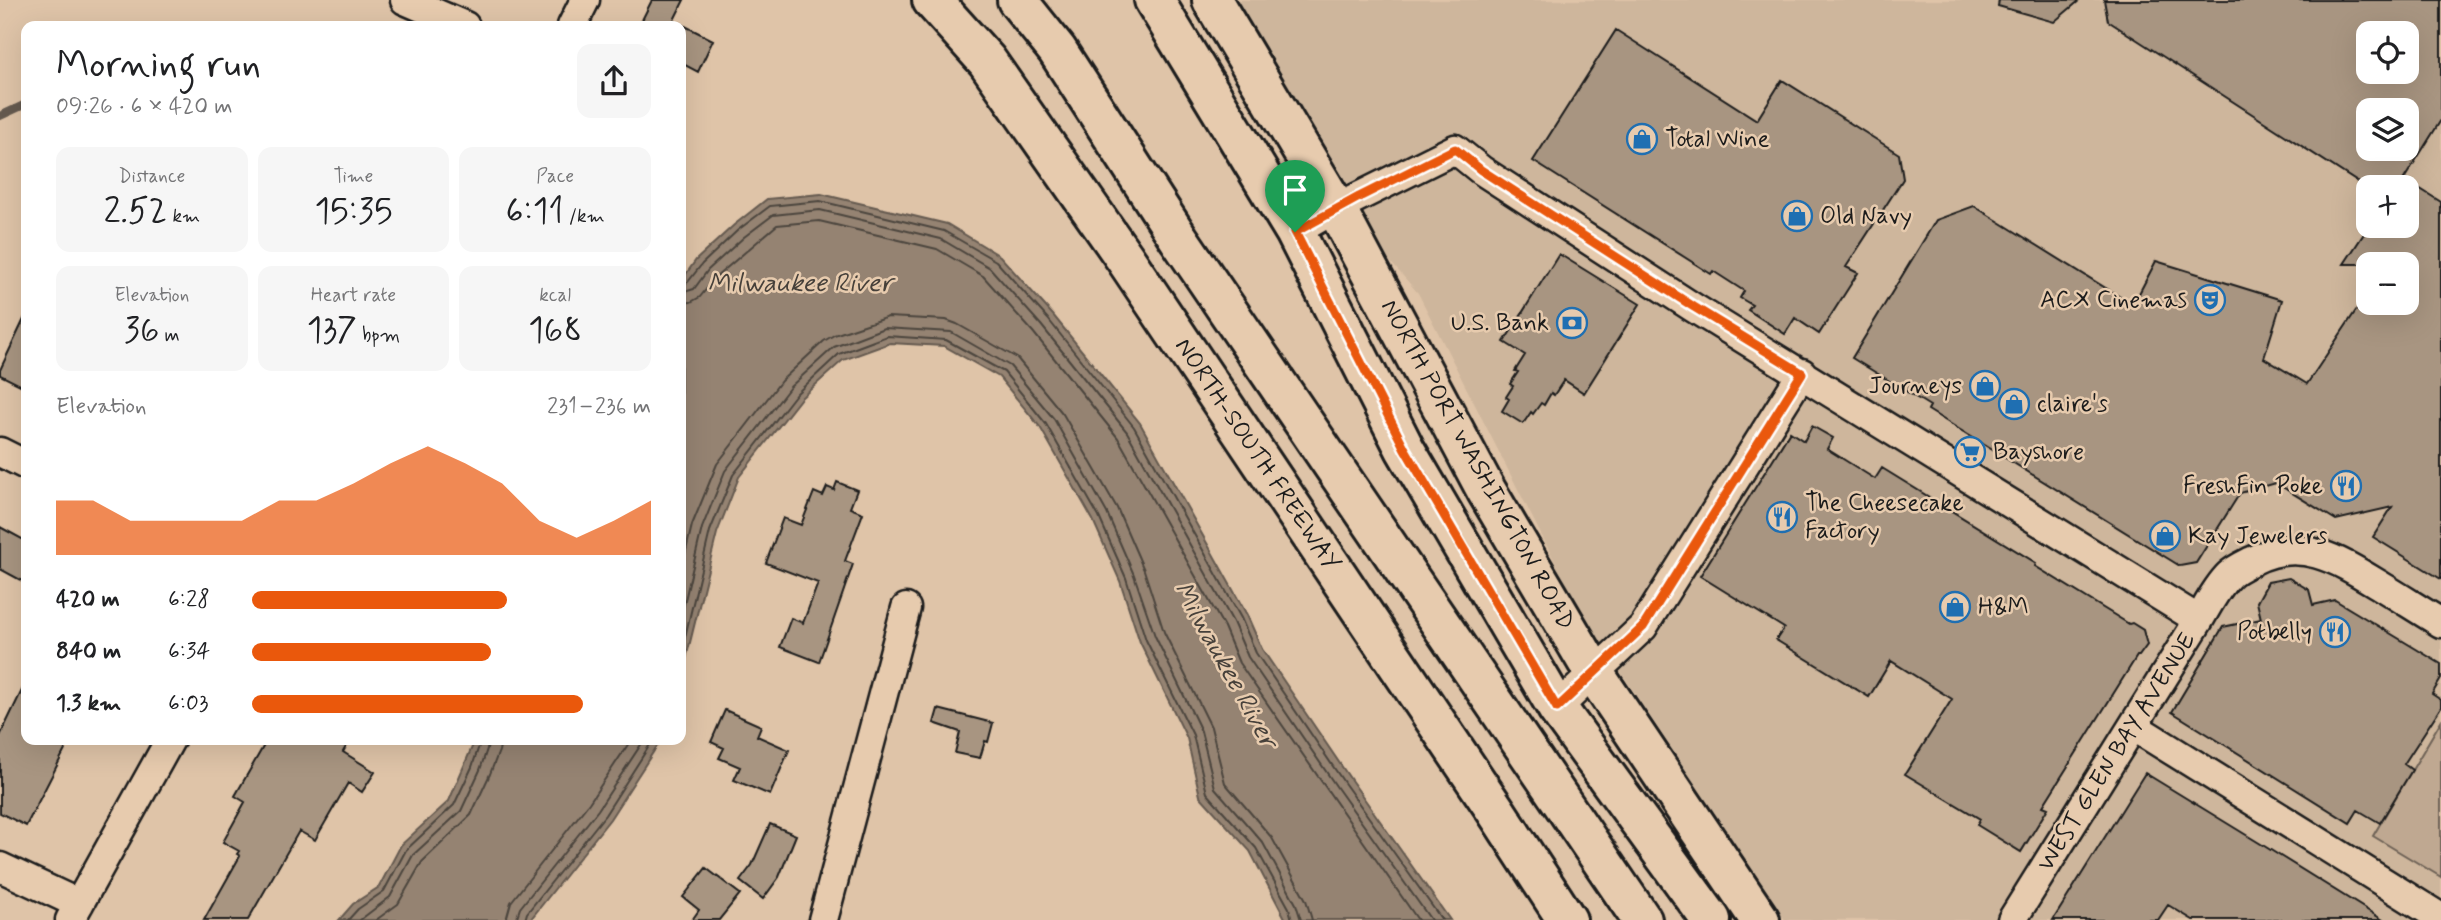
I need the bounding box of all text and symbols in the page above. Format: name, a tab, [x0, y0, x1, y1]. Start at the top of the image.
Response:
map controls	[2356, 21, 2419, 315]
button: locate	[2356, 21, 2419, 84]
text: Morning run	[56, 41, 261, 90]
button: share	[577, 44, 651, 118]
text: 09:26 · 6 × 420 m	[56, 92, 233, 122]
button: layers	[2356, 98, 2419, 161]
shop icon: Total Wine	[1625, 122, 1659, 156]
place label: Total Wine	[1665, 124, 1769, 155]
pin	[1265, 160, 1325, 232]
text: Distance	[118, 164, 185, 189]
text: Time	[334, 164, 373, 189]
text: Pace	[536, 164, 574, 189]
icon: arrive	[1276, 171, 1314, 209]
button: +	[2356, 175, 2419, 238]
text: 2.52	[103, 189, 167, 235]
text: 15:35	[314, 189, 393, 235]
text: 6:11	[506, 189, 564, 235]
shop icon: Old Navy	[1780, 199, 1814, 233]
place label: Old Navy	[1820, 201, 1912, 232]
text: km	[167, 204, 200, 229]
text: /km	[564, 204, 605, 229]
button: −	[2356, 252, 2419, 315]
water label: Milwaukee River	[707, 267, 896, 301]
text: Elevation	[114, 283, 189, 308]
text: Heart rate	[311, 283, 396, 308]
text: kcal	[539, 283, 571, 308]
theatre icon: ACX Cinemas	[2193, 283, 2227, 317]
place label: ACX Cinemas	[2040, 285, 2187, 316]
street label: NORTH PORT WASHINGTON ROAD	[1373, 294, 1581, 636]
bank icon: U.S. Bank	[1555, 306, 1589, 340]
text: 36	[124, 308, 159, 354]
text: 137	[307, 308, 357, 354]
text: 168	[528, 308, 582, 354]
place label: U.S. Bank	[1451, 308, 1549, 339]
text: m	[159, 323, 180, 348]
text: bpm	[357, 323, 400, 348]
street label: NORTH-SOUTH FREEWAY	[1167, 332, 1347, 578]
shop icon: Journeys	[1968, 369, 2002, 403]
place label: Journeys	[1868, 371, 1962, 402]
shop icon: claire's	[1997, 387, 2031, 421]
place label: claire's	[2037, 389, 2108, 420]
text: Elevation	[56, 392, 147, 422]
text: 231–236 m	[547, 392, 651, 422]
supermarket icon: Bayshore	[1953, 435, 1987, 469]
place label: Bayshore	[1993, 437, 2084, 468]
restaurant icon: FreshFin Poke	[2329, 469, 2363, 503]
place label: FreshFin Poke	[2183, 471, 2323, 502]
place label: The Cheesecake Factory	[1805, 488, 1964, 547]
restaurant icon: The Cheesecake Factory	[1765, 500, 1799, 534]
shop icon: Kay Jewelers	[2148, 519, 2182, 553]
place label: Kay Jewelers	[2188, 521, 2328, 552]
water label: Milwaukee River	[1165, 576, 1287, 758]
text: 420 m	[56, 585, 120, 615]
text: 6:28	[168, 585, 210, 615]
shop icon: H&M	[1938, 590, 1972, 624]
place label: H&M	[1978, 592, 2028, 623]
restaurant icon: Potbelly	[2318, 615, 2352, 649]
place label: Potbelly	[2237, 617, 2312, 648]
street label: WEST GLEN BAY AVENUE	[2031, 627, 2203, 877]
text: 840 m	[56, 637, 121, 667]
text: 6:34	[168, 637, 210, 667]
text: 1.3 km	[56, 689, 121, 719]
text: 6:03	[168, 689, 209, 719]

